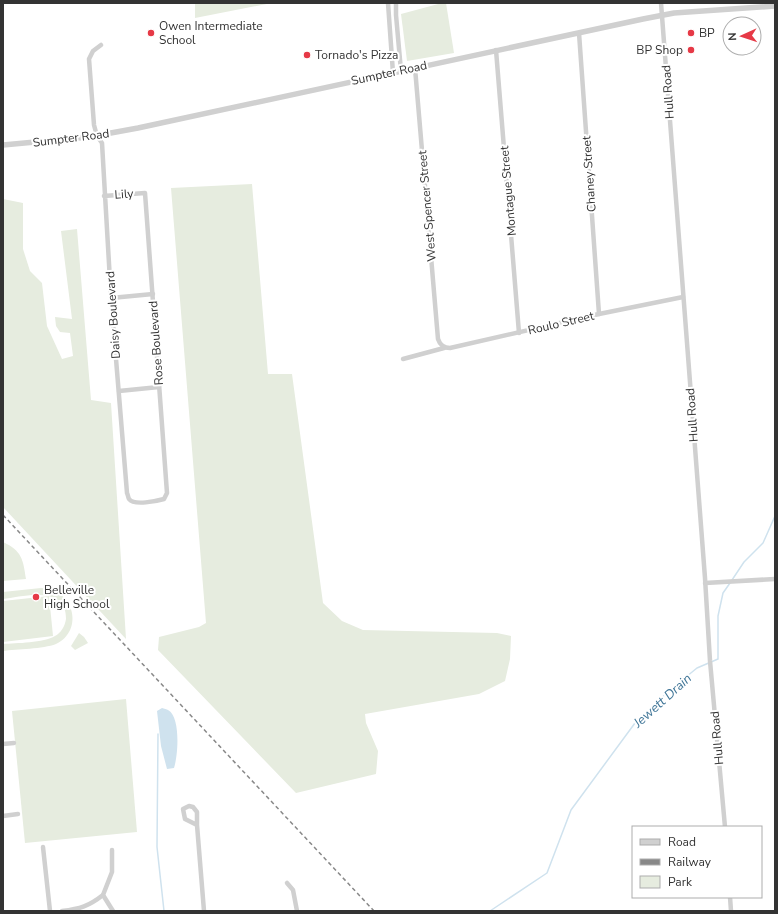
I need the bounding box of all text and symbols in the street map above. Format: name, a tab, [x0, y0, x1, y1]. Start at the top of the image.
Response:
north arrow	[722, 16, 762, 56]
place label: Owen Intermediate School	[159, 18, 263, 48]
place label: BP	[699, 25, 715, 41]
marker: Owen Intermediate School	[146, 28, 156, 38]
marker: BP	[686, 28, 696, 38]
text: N	[725, 32, 740, 41]
place label: BP Shop	[636, 42, 683, 58]
marker: BP Shop	[686, 45, 696, 55]
place label: Tornado's Pizza	[315, 47, 398, 63]
marker: Tornado's Pizza	[302, 50, 312, 60]
street label: Sumpter Road	[350, 57, 428, 89]
street label: Hull Road	[658, 65, 678, 119]
street label: Sumpter Road	[32, 125, 110, 151]
street label: Chaney Street	[578, 135, 600, 213]
street label: Montague Street	[496, 145, 520, 237]
street label: West Spencer Street	[414, 149, 440, 262]
street label: Lily	[114, 185, 135, 203]
street label: Daisy Boulevard	[102, 271, 124, 359]
street label: Rose Boulevard	[145, 300, 167, 386]
street label: Roulo Street	[526, 307, 596, 338]
street label: Hull Road	[682, 388, 702, 442]
place label: Belleville High School	[44, 582, 110, 612]
marker: Belleville High School	[31, 592, 41, 602]
water label: Jewett Drain	[629, 670, 696, 732]
street label: Hull Road	[707, 710, 727, 766]
legend	[632, 826, 762, 898]
text: Road	[668, 834, 696, 850]
text: Railway	[668, 854, 712, 870]
text: Park	[668, 874, 693, 890]

